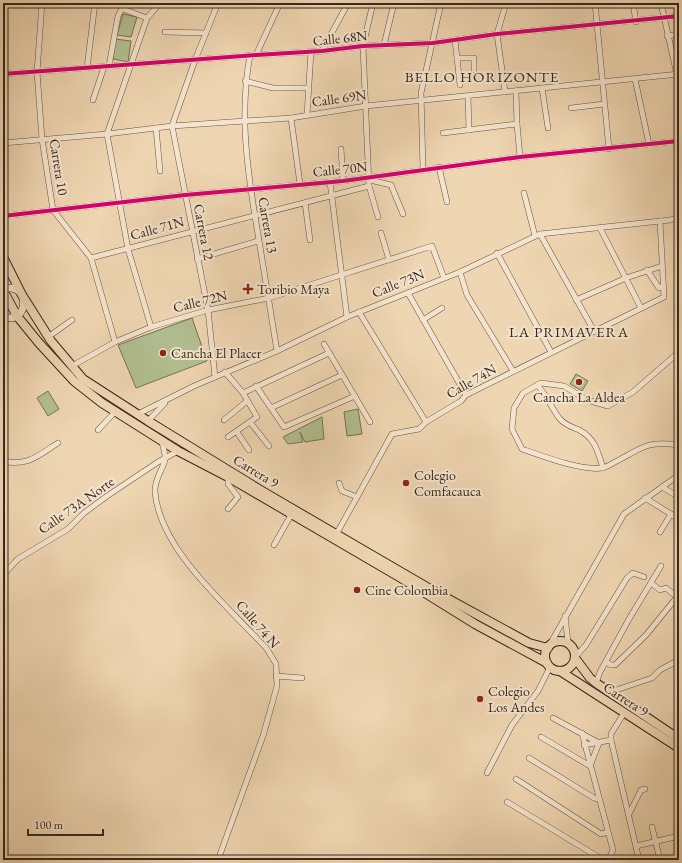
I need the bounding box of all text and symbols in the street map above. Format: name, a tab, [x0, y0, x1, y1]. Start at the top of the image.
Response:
street label: Calle 68N	[312, 26, 368, 50]
district label: BELLO HORIZONTE	[405, 67, 559, 86]
street label: Calle 69N	[310, 85, 368, 111]
street label: Carrera 10	[46, 138, 72, 197]
street label: Calle 70N	[312, 157, 368, 181]
street label: Carrera 13	[254, 195, 282, 255]
street label: Carrera 12	[190, 202, 218, 262]
street label: Calle 71N	[128, 212, 186, 244]
street label: Calle 73N	[369, 264, 427, 302]
place label: Toribio Maya	[257, 280, 330, 298]
marker: Toribio Maya	[242, 283, 254, 295]
street label: Calle 72N	[171, 286, 229, 316]
district label: LA PRIMAVERA	[509, 322, 629, 341]
place label: Cancha El Placer	[171, 344, 262, 362]
marker: Cancha El Placer	[158, 348, 168, 358]
street label: Calle 74N	[443, 359, 499, 403]
marker: Cancha La Aldea	[574, 377, 584, 387]
place label: Cancha La Aldea	[533, 388, 625, 406]
street label: Carrera 9	[230, 450, 282, 492]
place label: Colegio Comfacauca	[414, 466, 481, 500]
street label: Calle 73A Norte	[34, 472, 118, 538]
marker: Colegio Comfacauca	[401, 478, 411, 488]
place label: Cine Colombia	[365, 581, 449, 599]
marker: Cine Colombia	[352, 585, 362, 595]
street label: Calle 74 N	[232, 596, 284, 652]
street label: Carrera 9	[600, 678, 652, 720]
place label: Colegio Los Andes	[488, 682, 545, 716]
marker: Colegio Los Andes	[475, 694, 485, 704]
scale bar	[28, 811, 103, 837]
text: 100 m	[34, 817, 64, 833]

